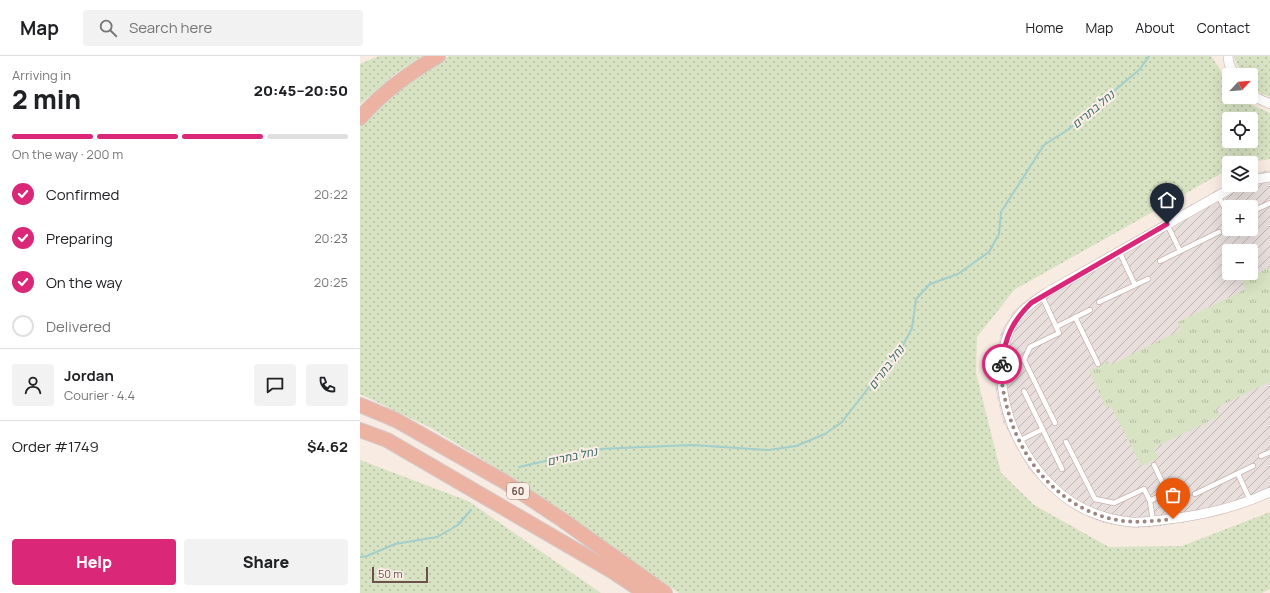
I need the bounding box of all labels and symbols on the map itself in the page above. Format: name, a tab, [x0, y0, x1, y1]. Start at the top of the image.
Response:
north arrow	[1222, 68, 1258, 104]
water label: נחל בתרים	[1068, 85, 1119, 132]
pin	[1150, 183, 1184, 224]
water label: נחל בתרים	[864, 340, 909, 393]
courier	[982, 344, 1022, 384]
water label: נחל בתרים	[545, 442, 600, 470]
pin	[1156, 478, 1190, 519]
road number: 60	[507, 483, 529, 499]
scale bar	[372, 565, 428, 584]

